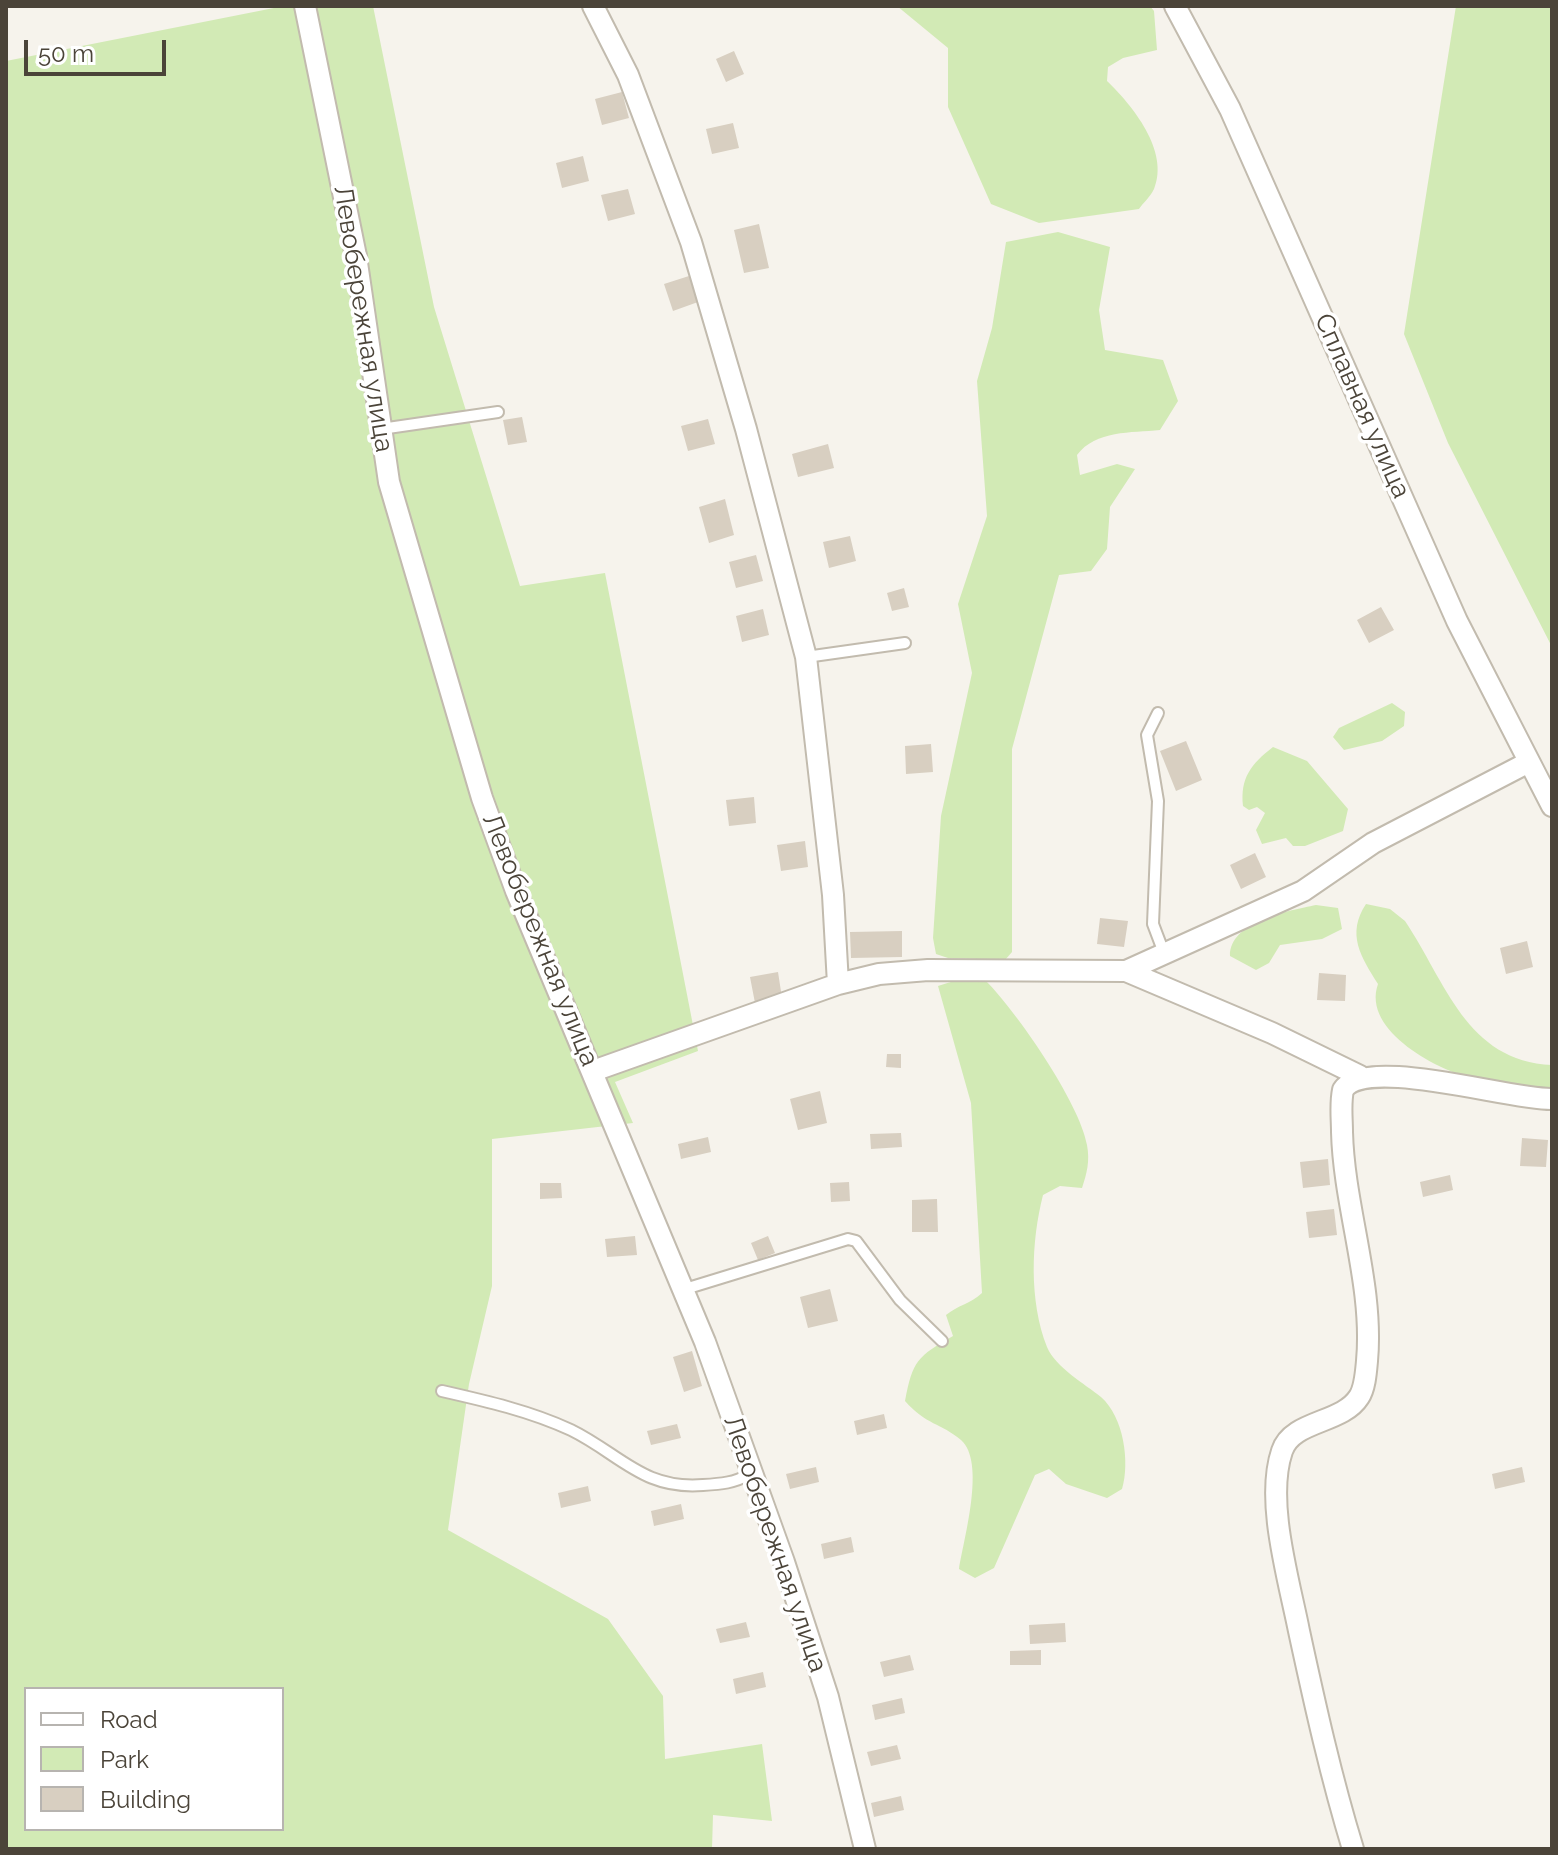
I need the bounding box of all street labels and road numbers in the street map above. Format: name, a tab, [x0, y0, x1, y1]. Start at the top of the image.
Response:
street label: Левобережная улица	[327, 184, 399, 454]
street label: Сплавная улица	[1307, 309, 1417, 503]
street label: Левобережная улица	[475, 809, 605, 1071]
street label: Левобережная улица	[716, 1412, 834, 1676]

